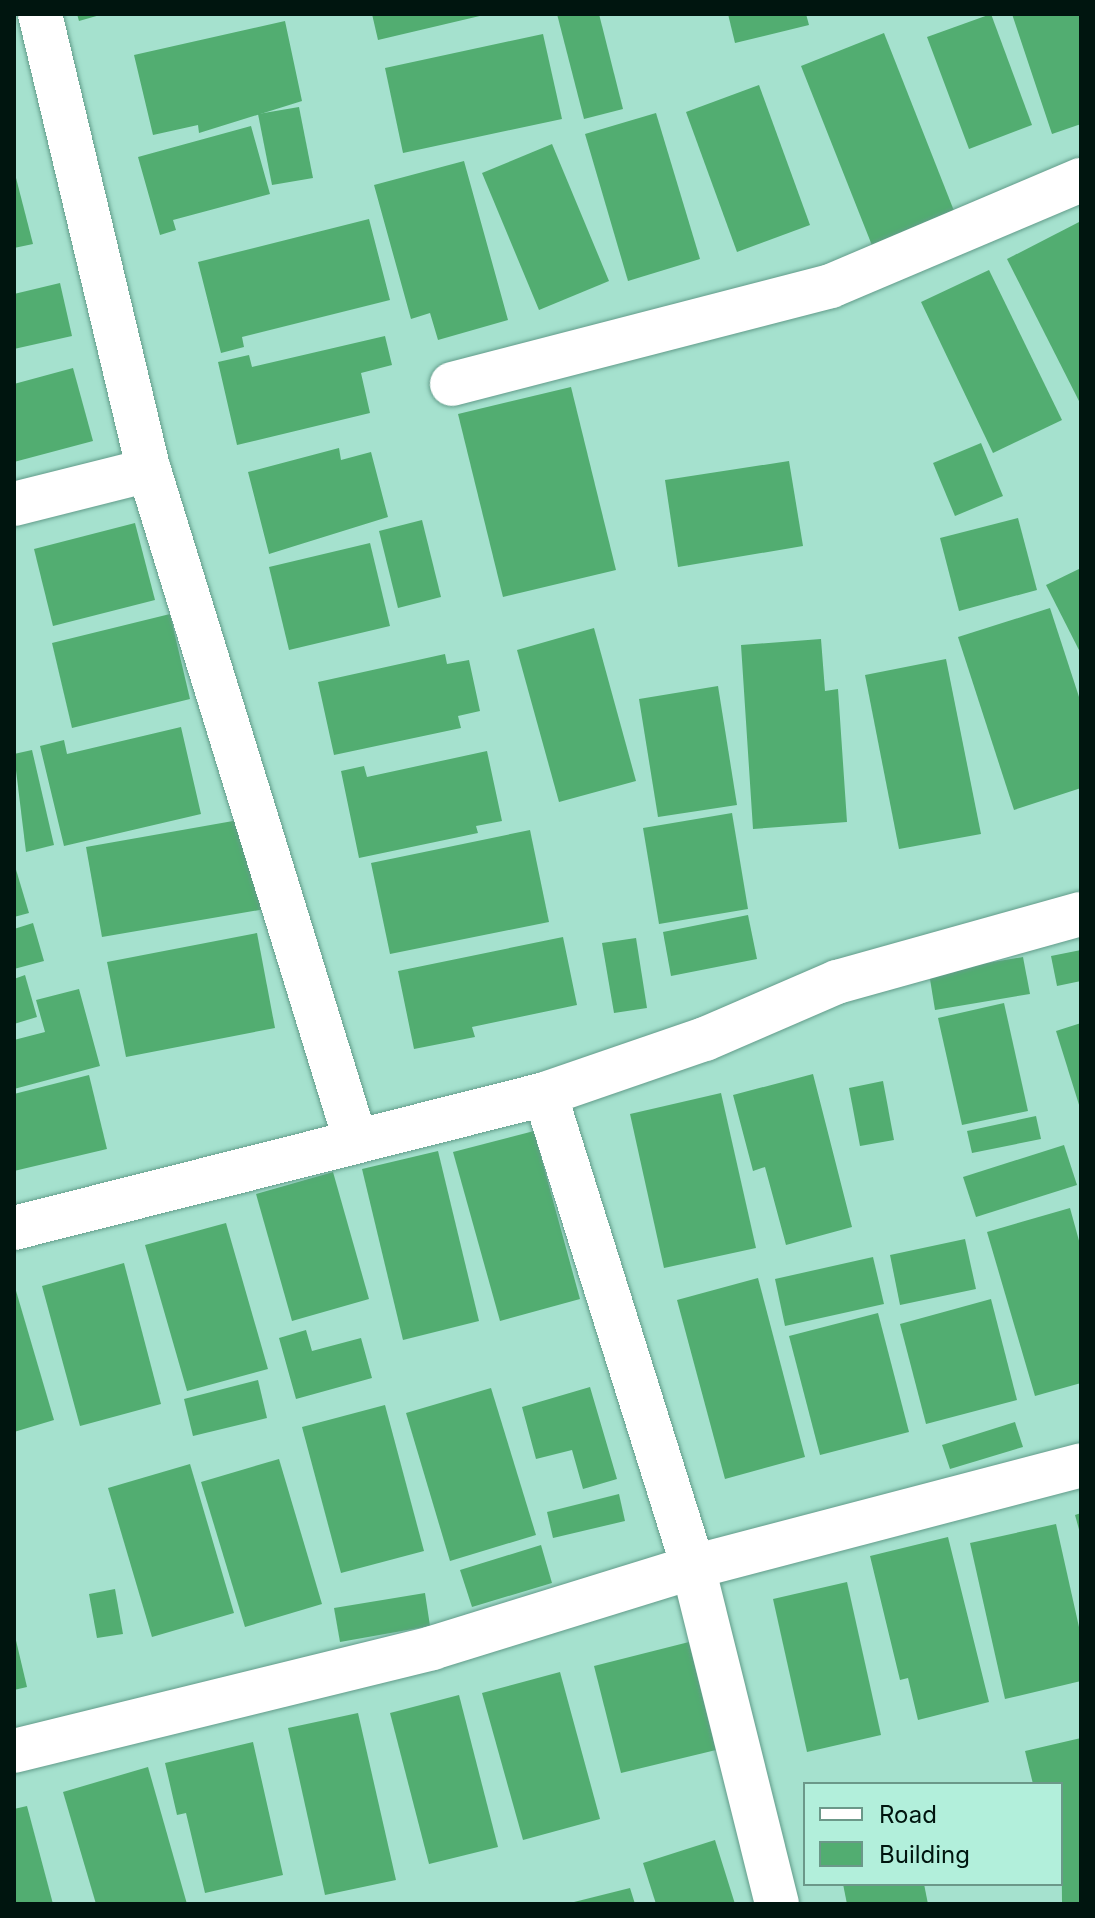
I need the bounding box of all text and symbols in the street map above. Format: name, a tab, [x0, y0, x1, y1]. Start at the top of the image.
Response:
legend	[803, 1782, 1063, 1886]
text: Road	[879, 1800, 937, 1829]
text: Building	[879, 1840, 970, 1869]

